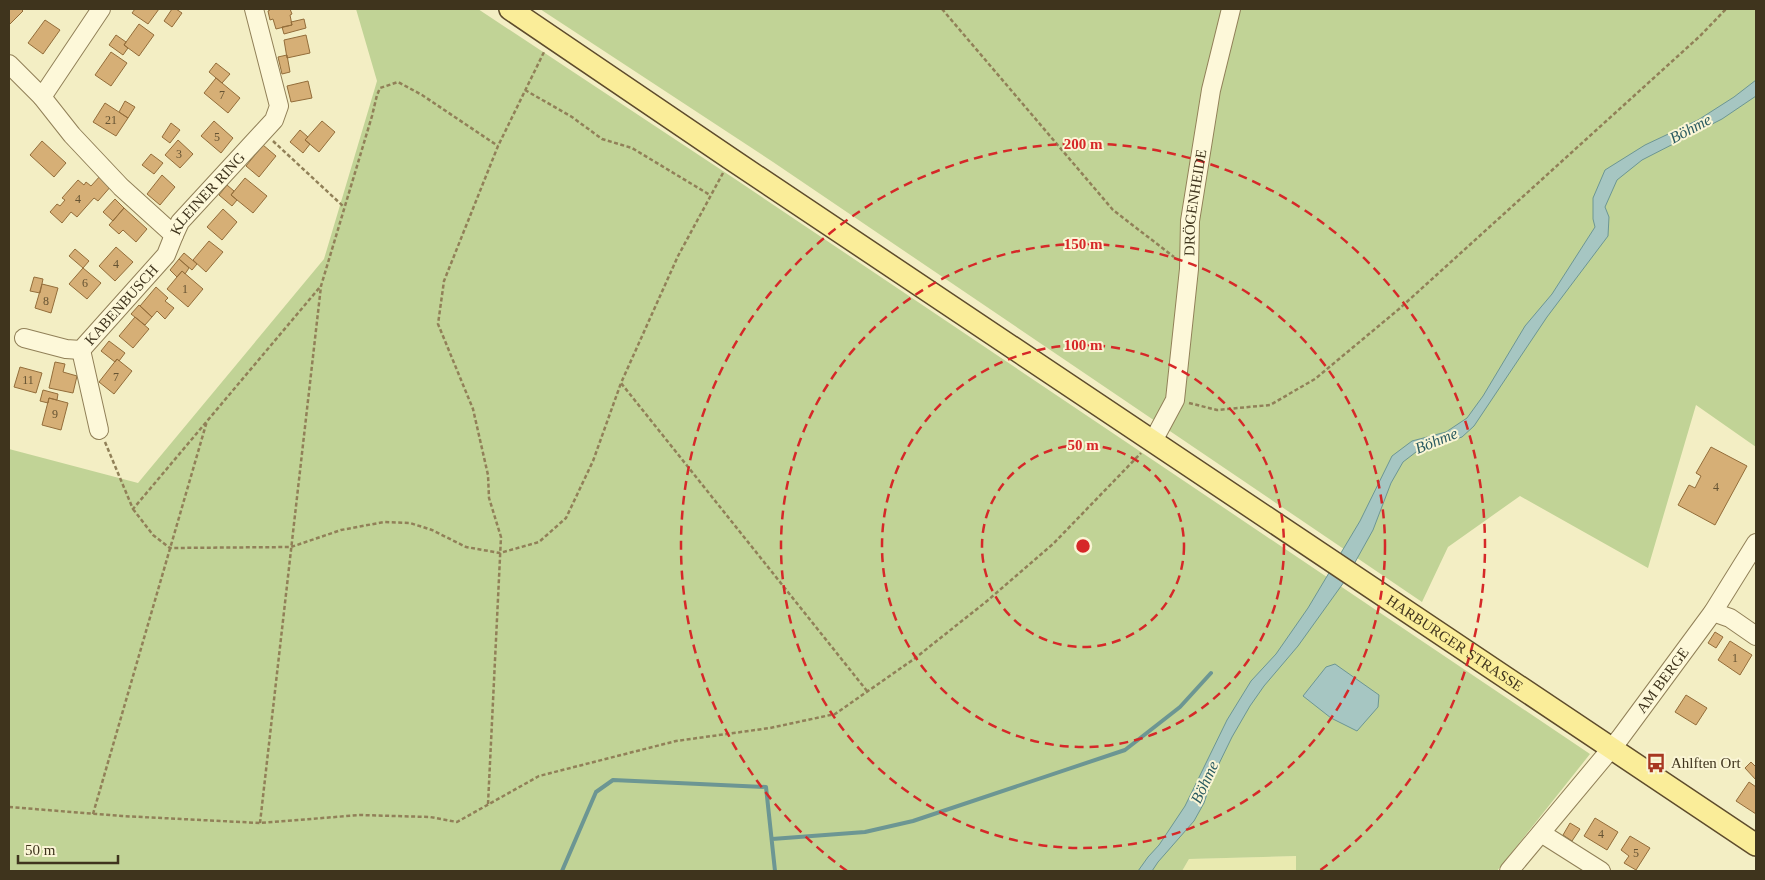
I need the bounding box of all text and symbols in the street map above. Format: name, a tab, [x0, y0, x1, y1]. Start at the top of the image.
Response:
house number: 7	[219, 88, 225, 102]
water label: Böhme	[1667, 111, 1714, 146]
house number: 21	[105, 113, 117, 127]
house number: 5	[214, 130, 220, 144]
text: 200 m	[1064, 136, 1103, 152]
house number: 3	[176, 147, 182, 161]
street label: DRÖGENHEIDE	[1181, 148, 1209, 256]
street label: KLEINER RING	[167, 149, 248, 237]
house number: 4	[75, 192, 81, 206]
text: 150 m	[1064, 236, 1103, 252]
house number: 4	[113, 257, 119, 271]
street label: KABENBUSCH	[81, 261, 161, 348]
house number: 6	[82, 276, 88, 290]
house number: 1	[182, 282, 188, 296]
house number: 8	[43, 294, 49, 308]
text: 100 m	[1064, 337, 1103, 353]
house number: 7	[113, 370, 119, 384]
house number: 11	[22, 373, 34, 387]
house number: 9	[52, 407, 58, 421]
water label: Böhme	[1412, 424, 1460, 457]
text: 50 m	[1067, 437, 1099, 453]
house number: 4	[1713, 480, 1719, 494]
centre of rings	[1074, 537, 1092, 555]
street label: HARBURGER STRASSE	[1384, 592, 1526, 695]
street label: AM BERGE	[1633, 644, 1692, 716]
house number: 1	[1732, 651, 1738, 665]
bus stop icon: Ahlften Ort	[1645, 752, 1667, 774]
place label: Ahlften Ort	[1671, 755, 1741, 771]
water label: Böhme	[1187, 758, 1222, 806]
house number: 4	[1598, 827, 1604, 841]
scale bar	[18, 832, 118, 864]
text: 50 m	[25, 842, 56, 858]
house number: 5	[1633, 846, 1639, 860]

